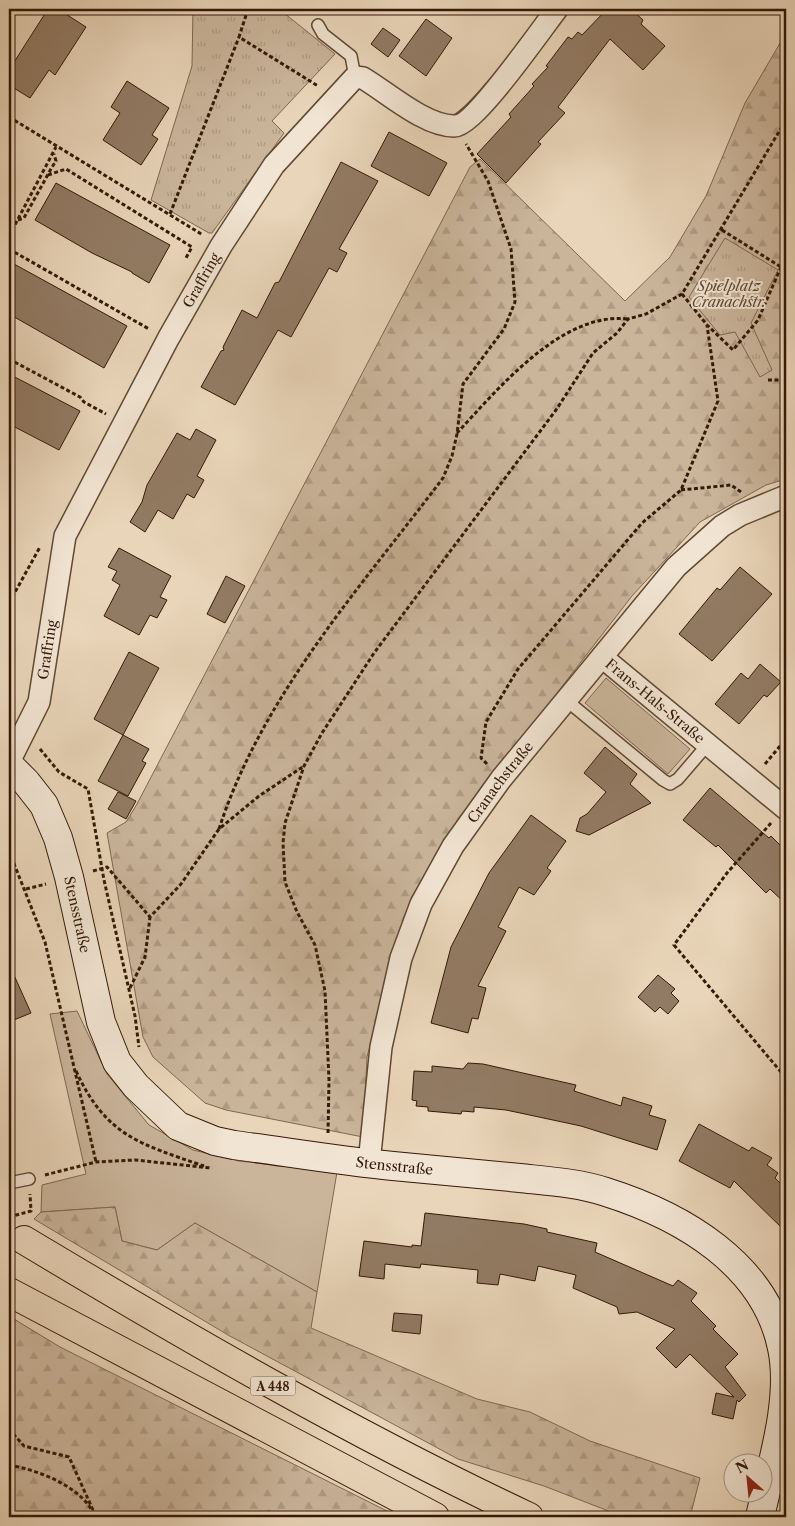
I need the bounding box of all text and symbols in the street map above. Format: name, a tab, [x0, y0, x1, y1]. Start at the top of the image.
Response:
street label: Graffring	[179, 249, 225, 311]
park label: Spielplatz Cranachstr.	[692, 277, 766, 311]
street label: Graffring	[34, 618, 61, 681]
street label: Frans-Hals-Straße	[602, 655, 709, 747]
street label: Cranachstraße	[463, 738, 537, 827]
street label: Stensstraße	[60, 875, 94, 955]
street label: Stensstraße	[355, 1153, 434, 1179]
road number: A 448	[250, 1376, 296, 1395]
north arrow	[722, 1454, 772, 1504]
text: N	[733, 1456, 752, 1477]

